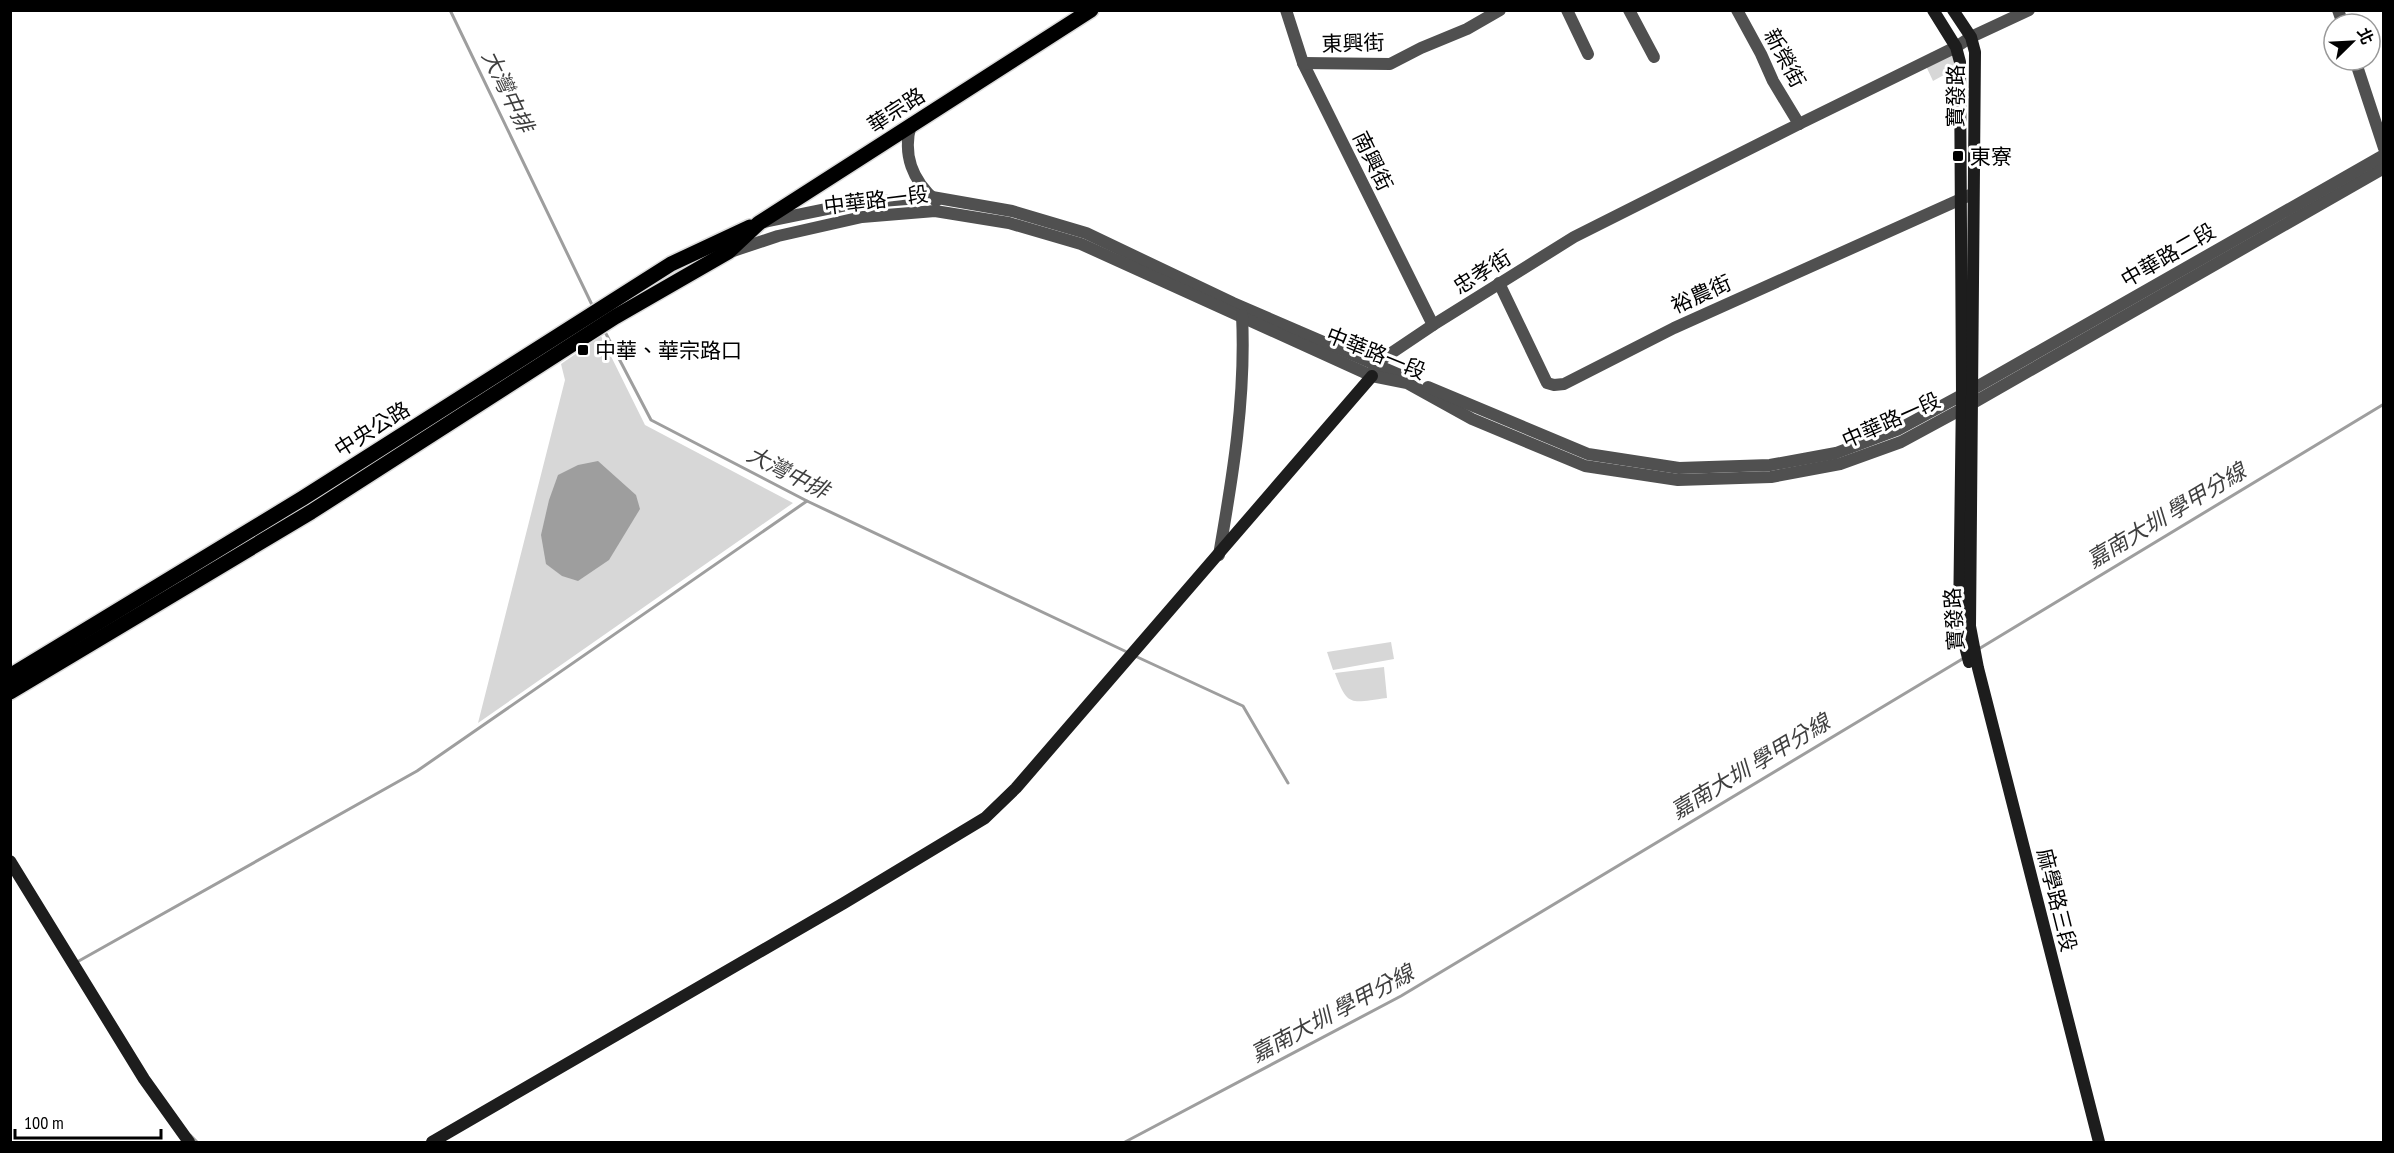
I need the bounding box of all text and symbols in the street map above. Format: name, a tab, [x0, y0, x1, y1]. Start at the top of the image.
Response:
north arrow	[2322, 12, 2382, 72]
street label: 新榮街	[1758, 24, 1812, 92]
text: 北	[2353, 25, 2378, 47]
street label: 東興街	[1321, 28, 1385, 58]
water label: 大灣中排	[476, 45, 541, 139]
street label: 寶發路	[1942, 65, 1969, 128]
street label: 華宗路	[862, 82, 930, 138]
street label: 南興街	[1347, 127, 1399, 195]
place label: 東寮	[1970, 143, 2012, 170]
marker: 東寮	[1951, 149, 1965, 163]
street label: 中華路一段	[822, 180, 930, 220]
street label: 中華路二段	[2116, 217, 2220, 293]
street label: 忠孝街	[1448, 244, 1516, 300]
street label: 裕農街	[1667, 269, 1735, 319]
street label: 中華路一段	[1322, 321, 1430, 385]
place label: 中華、華宗路口	[595, 337, 742, 364]
marker: 中華、華宗路口	[576, 343, 590, 357]
street label: 中華路一段	[1838, 386, 1944, 454]
street label: 中央公路	[329, 395, 415, 463]
water label: 大灣中排	[742, 440, 836, 506]
water label: 嘉南大圳 學甲分線	[2081, 455, 2253, 574]
street label: 寶發路	[1938, 587, 1970, 651]
water label: 嘉南大圳 學甲分線	[1665, 706, 1837, 825]
street label: 麻學路三段	[2031, 846, 2083, 954]
water label: 嘉南大圳 學甲分線	[1246, 957, 1421, 1068]
scale bar	[15, 1102, 160, 1140]
text: 100 m	[24, 1111, 64, 1134]

